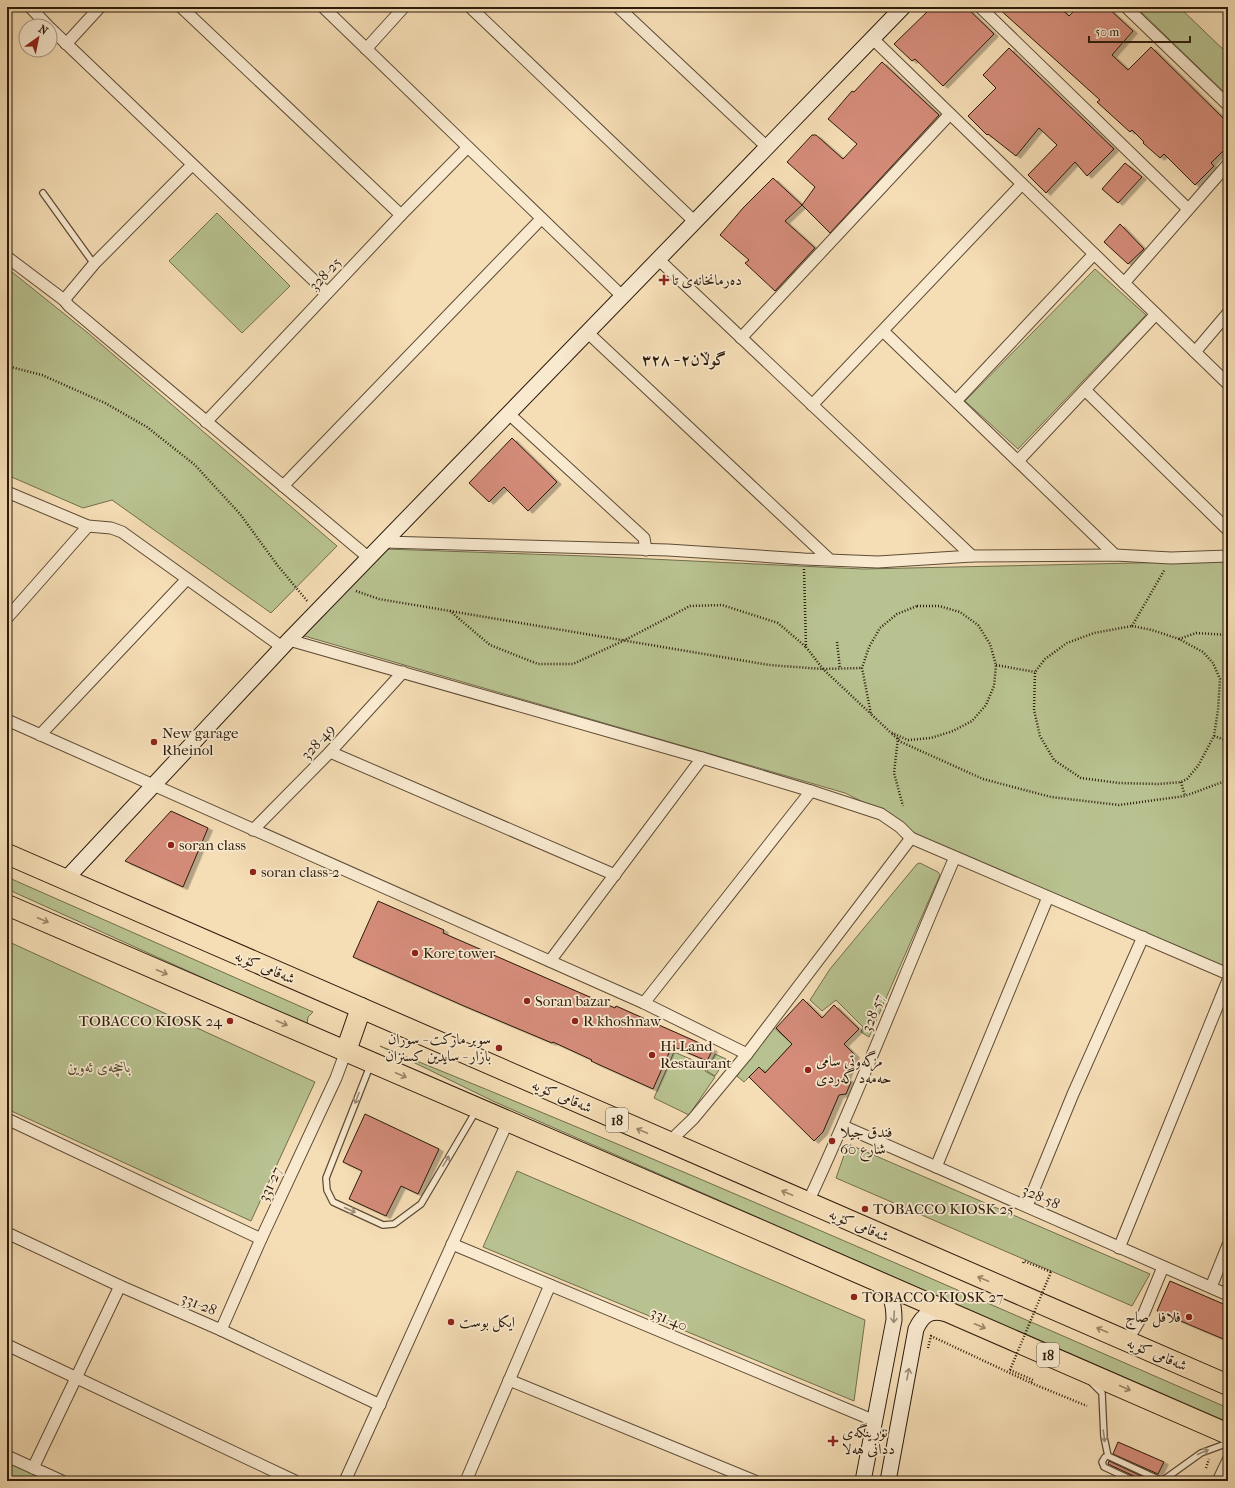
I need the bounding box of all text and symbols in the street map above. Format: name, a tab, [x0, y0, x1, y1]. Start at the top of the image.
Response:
north arrow	[18, 18, 58, 58]
scale bar	[1089, 18, 1190, 44]
text: N	[36, 22, 51, 38]
text: 50 m	[1095, 25, 1119, 39]
street label: 328-25	[305, 253, 345, 295]
place label: دەرمانخانەی تا	[672, 271, 742, 289]
marker: دەرمانخانەی تا	[659, 275, 669, 285]
district label: گوڵان٢ - ٣٢٨	[642, 350, 726, 370]
street label: 328-49	[297, 720, 339, 764]
place label: New garage Rheinol	[162, 724, 239, 759]
marker: New garage Rheinol	[149, 737, 159, 747]
place label: soran class	[179, 836, 246, 854]
marker: soran class	[166, 840, 176, 850]
place label: soran class-2	[261, 863, 340, 881]
marker: soran class-2	[248, 867, 258, 877]
one-way arrow	[36, 917, 48, 924]
place label: Kore tower	[423, 944, 496, 962]
street label: شەقامی کۆیە	[232, 946, 298, 988]
marker: Kore tower	[410, 948, 420, 958]
one-way arrow	[156, 968, 168, 976]
place label: Soran bazar	[535, 992, 611, 1010]
street label: 328-57	[857, 992, 889, 1034]
marker: Soran bazar	[522, 996, 532, 1006]
place label: TOBACCO KIOSK 24	[79, 1012, 223, 1030]
place label: R khoshnaw	[583, 1012, 662, 1030]
marker: TOBACCO KIOSK 24	[225, 1016, 235, 1026]
marker: R khoshnaw	[570, 1016, 580, 1026]
one-way arrow	[275, 1020, 287, 1027]
place label: سوبر ماركت - سوران بازار - سايدين كسنزان	[385, 1030, 491, 1065]
place label: Hi Land Restaurant	[660, 1037, 732, 1072]
marker: سوبر ماركت - سوران بازار - سايدين كسنزان	[494, 1043, 504, 1053]
marker: Hi Land Restaurant	[647, 1050, 657, 1060]
place label: مزگەوتی سامی حەمەد گەردی	[816, 1050, 892, 1087]
park label: باخچەی ئەوین	[67, 1058, 131, 1077]
marker: مزگەوتی سامی حەمەد گەردی	[803, 1065, 813, 1075]
one-way arrow	[395, 1071, 407, 1079]
street label: شەقامی کۆیە	[529, 1075, 595, 1117]
one-way arrow	[353, 1092, 361, 1104]
road number: 18	[606, 1108, 628, 1132]
place label: فندق جيلا شارع 60	[840, 1123, 893, 1162]
one-way arrow	[636, 1126, 648, 1134]
marker: فندق جيلا شارع 60	[827, 1136, 837, 1146]
one-way arrow	[443, 1155, 451, 1167]
street label: 331-27	[254, 1164, 286, 1204]
street label: 328-58	[1019, 1181, 1063, 1213]
one-way arrow	[781, 1189, 793, 1197]
place label: TOBACCO KIOSK 25	[873, 1200, 1014, 1218]
street label: شەقامی کۆیە	[826, 1204, 892, 1246]
marker: TOBACCO KIOSK 25	[860, 1204, 870, 1214]
one-way arrow	[344, 1207, 356, 1214]
one-way arrow	[977, 1274, 989, 1282]
place label: TOBACCO KIOSK 27	[862, 1288, 1004, 1306]
street label: 331-28	[179, 1289, 219, 1319]
marker: TOBACCO KIOSK 27	[849, 1292, 859, 1302]
street label: 331-40	[648, 1303, 690, 1335]
place label: فلافل صاج	[1125, 1308, 1181, 1330]
one-way arrow	[890, 1310, 897, 1323]
marker: فلافل صاج	[1184, 1312, 1194, 1322]
place label: ايكل بوست	[459, 1313, 515, 1332]
marker: ايكل بوست	[446, 1317, 456, 1327]
one-way arrow	[973, 1323, 985, 1330]
one-way arrow	[1097, 1326, 1109, 1334]
street label: شەقامی کۆیە	[1124, 1333, 1190, 1375]
road number: 18	[1037, 1343, 1059, 1367]
one-way arrow	[904, 1368, 912, 1381]
one-way arrow	[1118, 1385, 1130, 1393]
place label: نۆرینگەی ددانی هەلا	[842, 1423, 895, 1458]
one-way arrow	[1100, 1429, 1108, 1442]
marker: نۆرینگەی ددانی هەلا	[827, 1435, 839, 1447]
one-way arrow	[1197, 1448, 1209, 1455]

